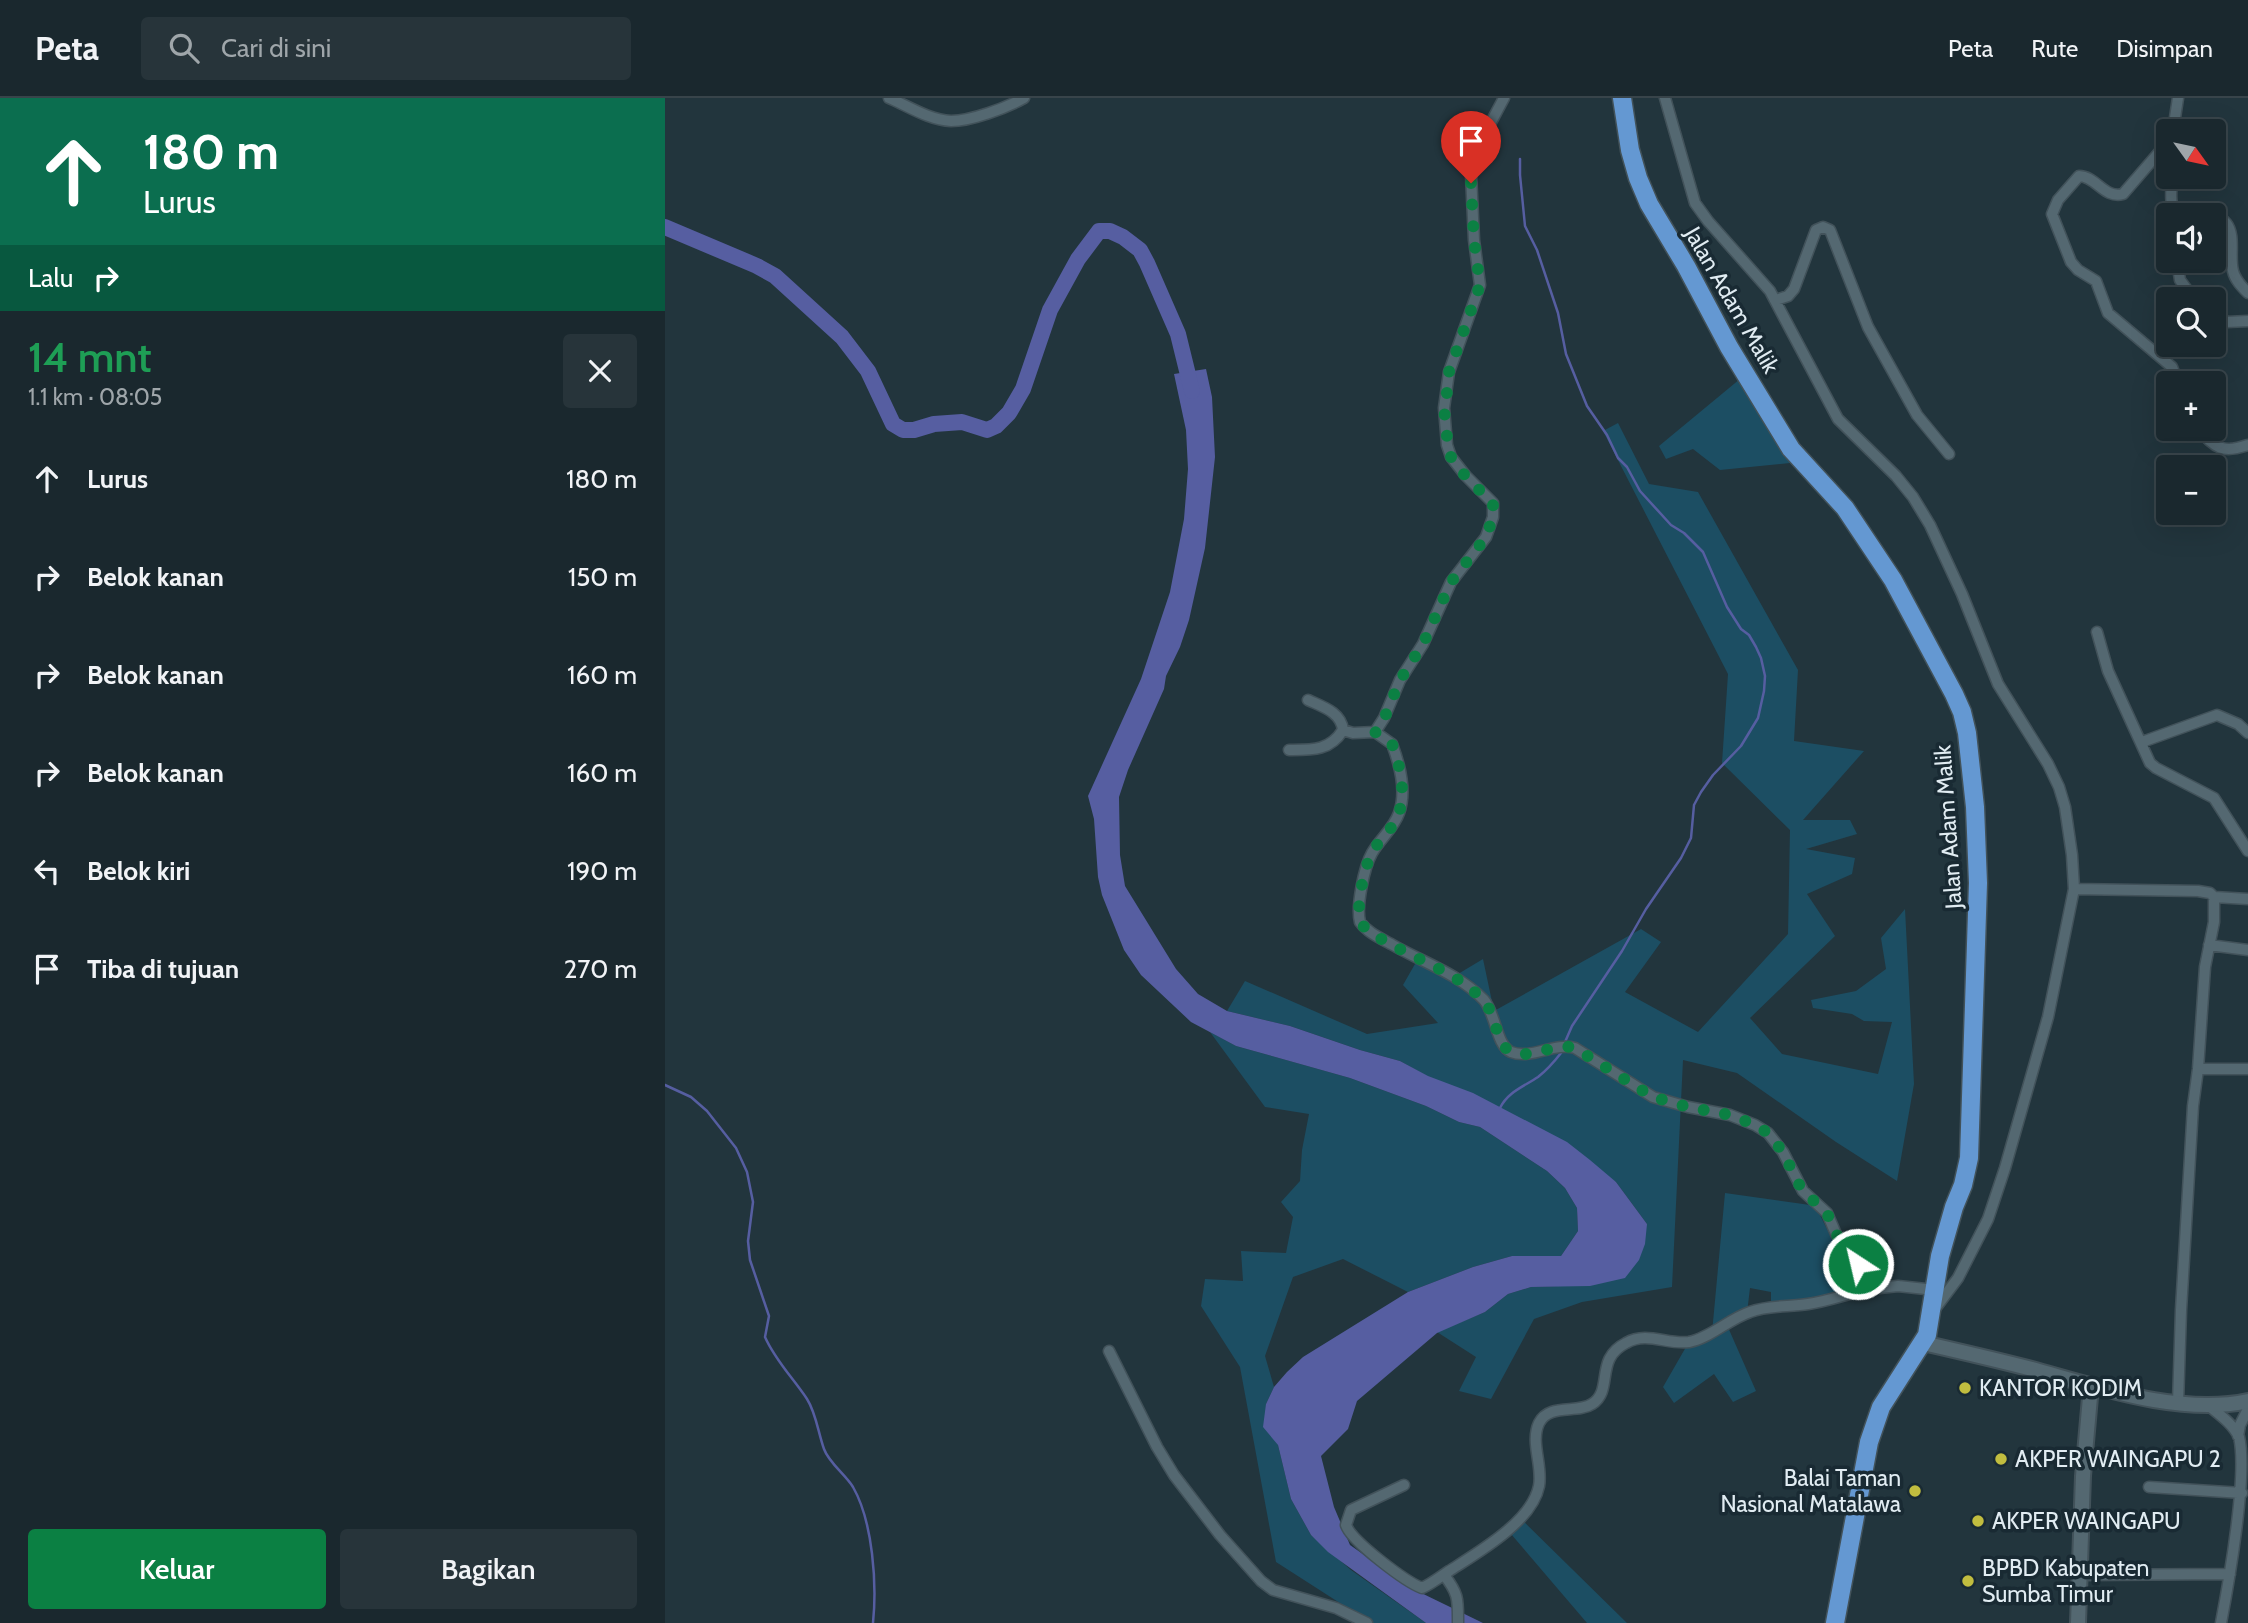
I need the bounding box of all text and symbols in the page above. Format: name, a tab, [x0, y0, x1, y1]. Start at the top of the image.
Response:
search box	[141, 17, 631, 80]
text: Peta	[35, 28, 99, 68]
icon: search	[165, 29, 203, 67]
text: Cari di sini	[221, 32, 331, 64]
text: Peta	[1948, 34, 1993, 63]
text: Rute	[2031, 34, 2078, 63]
text: Disimpan	[2116, 34, 2213, 63]
pin	[1441, 111, 1501, 183]
north arrow	[2156, 119, 2226, 189]
map controls	[2156, 119, 2226, 525]
text: 180 m	[143, 122, 279, 181]
icon: arrive	[1452, 122, 1490, 160]
icon: ahead	[28, 126, 119, 217]
text: Lurus	[143, 182, 216, 221]
button: sound	[2156, 203, 2226, 273]
street label: Jalan Adam Malik	[1678, 221, 1786, 379]
icon: right	[87, 259, 125, 297]
text: Lalu	[28, 262, 73, 294]
button: search	[2156, 287, 2226, 357]
text: 14 mnt	[28, 331, 152, 383]
button: close	[563, 334, 637, 408]
button: +	[2156, 371, 2226, 441]
text: 1.1 km · 08:05	[28, 383, 162, 411]
button: −	[2156, 455, 2226, 525]
icon: ahead	[28, 460, 66, 498]
text: Lurus	[87, 463, 148, 495]
text: 180 m	[566, 463, 637, 495]
icon: right	[28, 558, 66, 596]
text: Belok kanan	[87, 561, 224, 593]
text: 150 m	[568, 561, 637, 593]
icon: right	[28, 656, 66, 694]
text: Belok kanan	[87, 659, 224, 691]
text: 160 m	[567, 659, 637, 691]
street label: Jalan Adam Malik	[1928, 743, 1968, 911]
icon: right	[28, 754, 66, 792]
text: Belok kanan	[87, 757, 224, 789]
text: 160 m	[567, 757, 637, 789]
icon: left	[28, 852, 66, 890]
text: Belok kiri	[87, 855, 190, 887]
text: 190 m	[567, 855, 637, 887]
icon: arrive	[28, 950, 66, 988]
text: Tiba di tujuan	[87, 953, 239, 985]
text: 270 m	[564, 953, 637, 985]
position arrow	[1821, 1227, 1895, 1301]
place label: KANTOR KODIM	[1979, 1374, 2142, 1402]
marker: KANTOR KODIM	[1957, 1380, 1973, 1396]
place label: AKPER WAINGAPU 2	[2015, 1445, 2221, 1473]
marker: AKPER WAINGAPU 2	[1993, 1451, 2009, 1467]
place label: Balai Taman Nasional Matalawa	[1721, 1464, 1901, 1518]
marker: Balai Taman Nasional Matalawa	[1907, 1483, 1923, 1499]
place label: AKPER WAINGAPU	[1992, 1507, 2181, 1535]
marker: AKPER WAINGAPU	[1970, 1513, 1986, 1529]
button: Keluar	[28, 1529, 326, 1609]
button: Bagikan	[340, 1529, 637, 1609]
place label: BPBD Kabupaten Sumba Timur	[1982, 1554, 2149, 1608]
marker: BPBD Kabupaten Sumba Timur	[1960, 1573, 1976, 1589]

